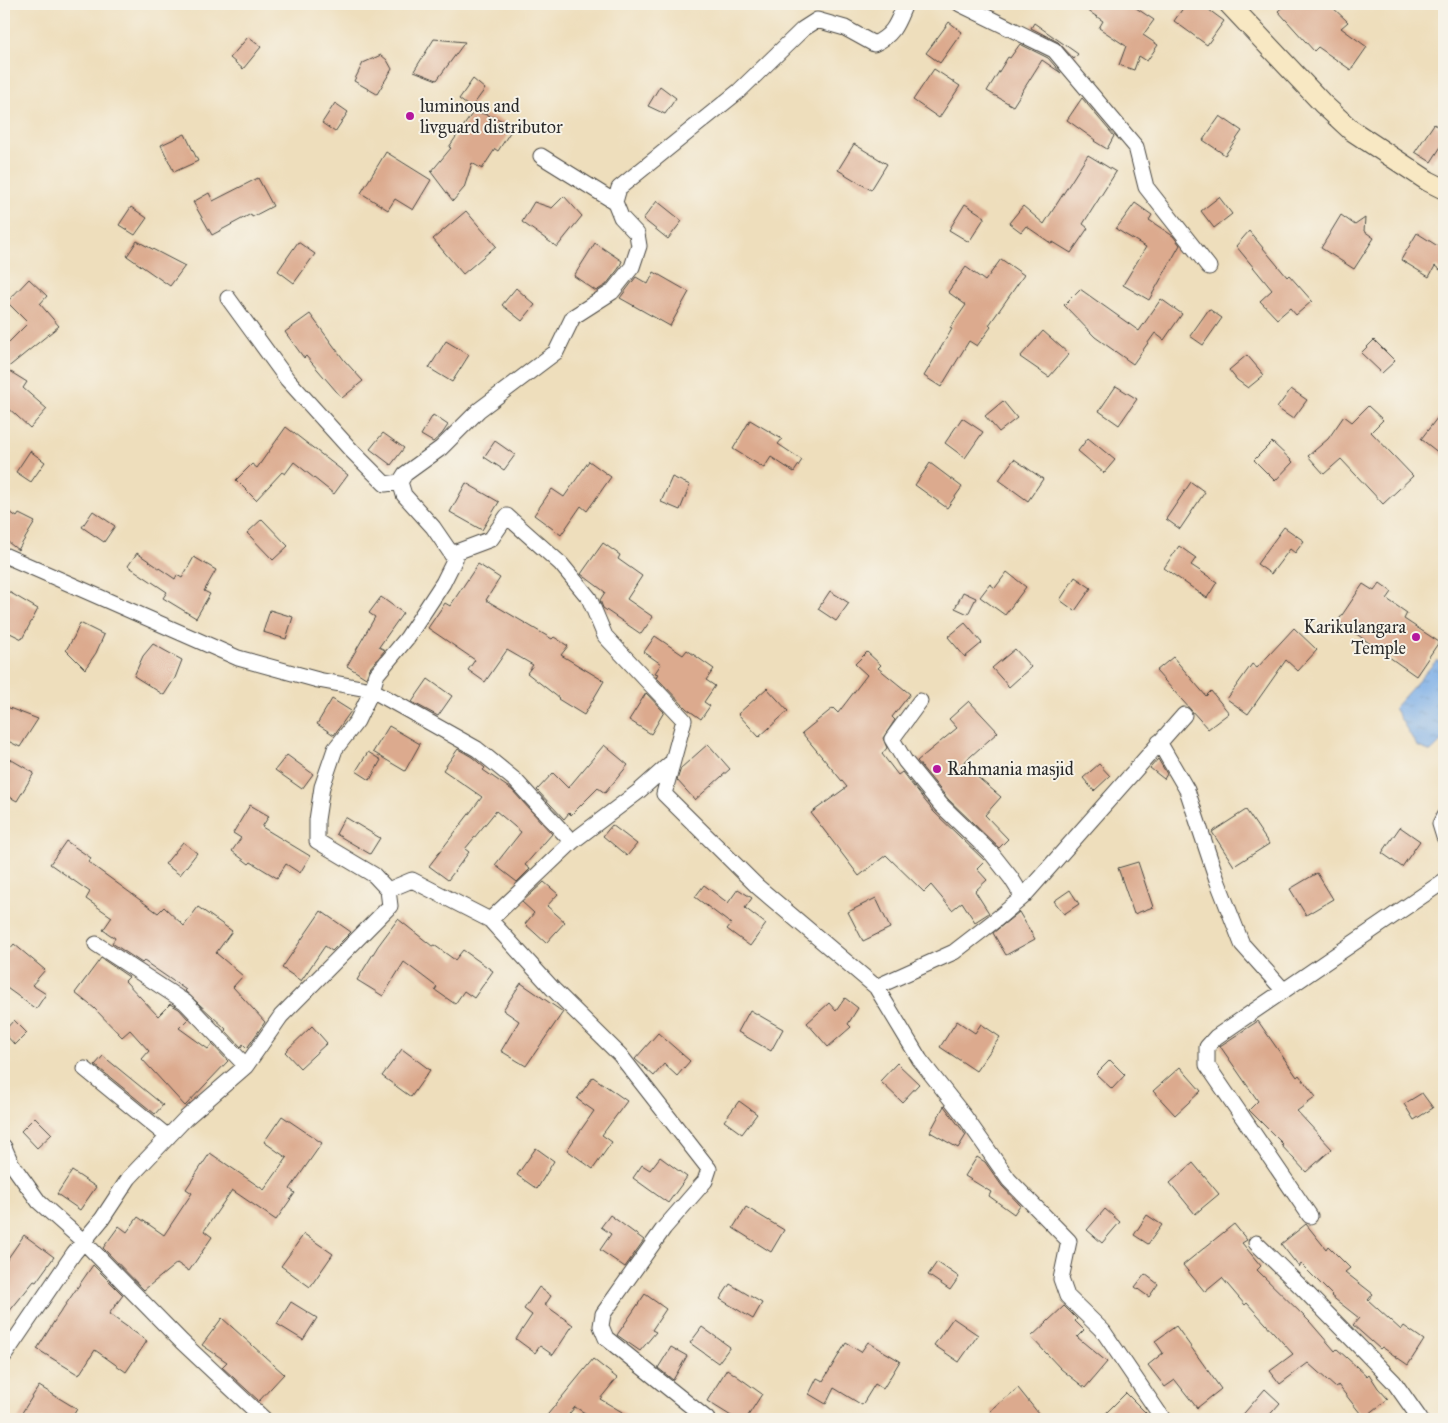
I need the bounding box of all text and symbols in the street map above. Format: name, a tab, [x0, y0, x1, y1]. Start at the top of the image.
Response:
place label: luminous and livguard distributor	[420, 95, 563, 139]
marker: luminous and livguard distributor	[404, 110, 416, 122]
place label: Karikulangara Temple	[1303, 616, 1406, 659]
marker: Karikulangara Temple	[1410, 631, 1422, 643]
place label: Rahmania masjid	[947, 758, 1074, 780]
marker: Rahmania masjid	[931, 763, 943, 775]

